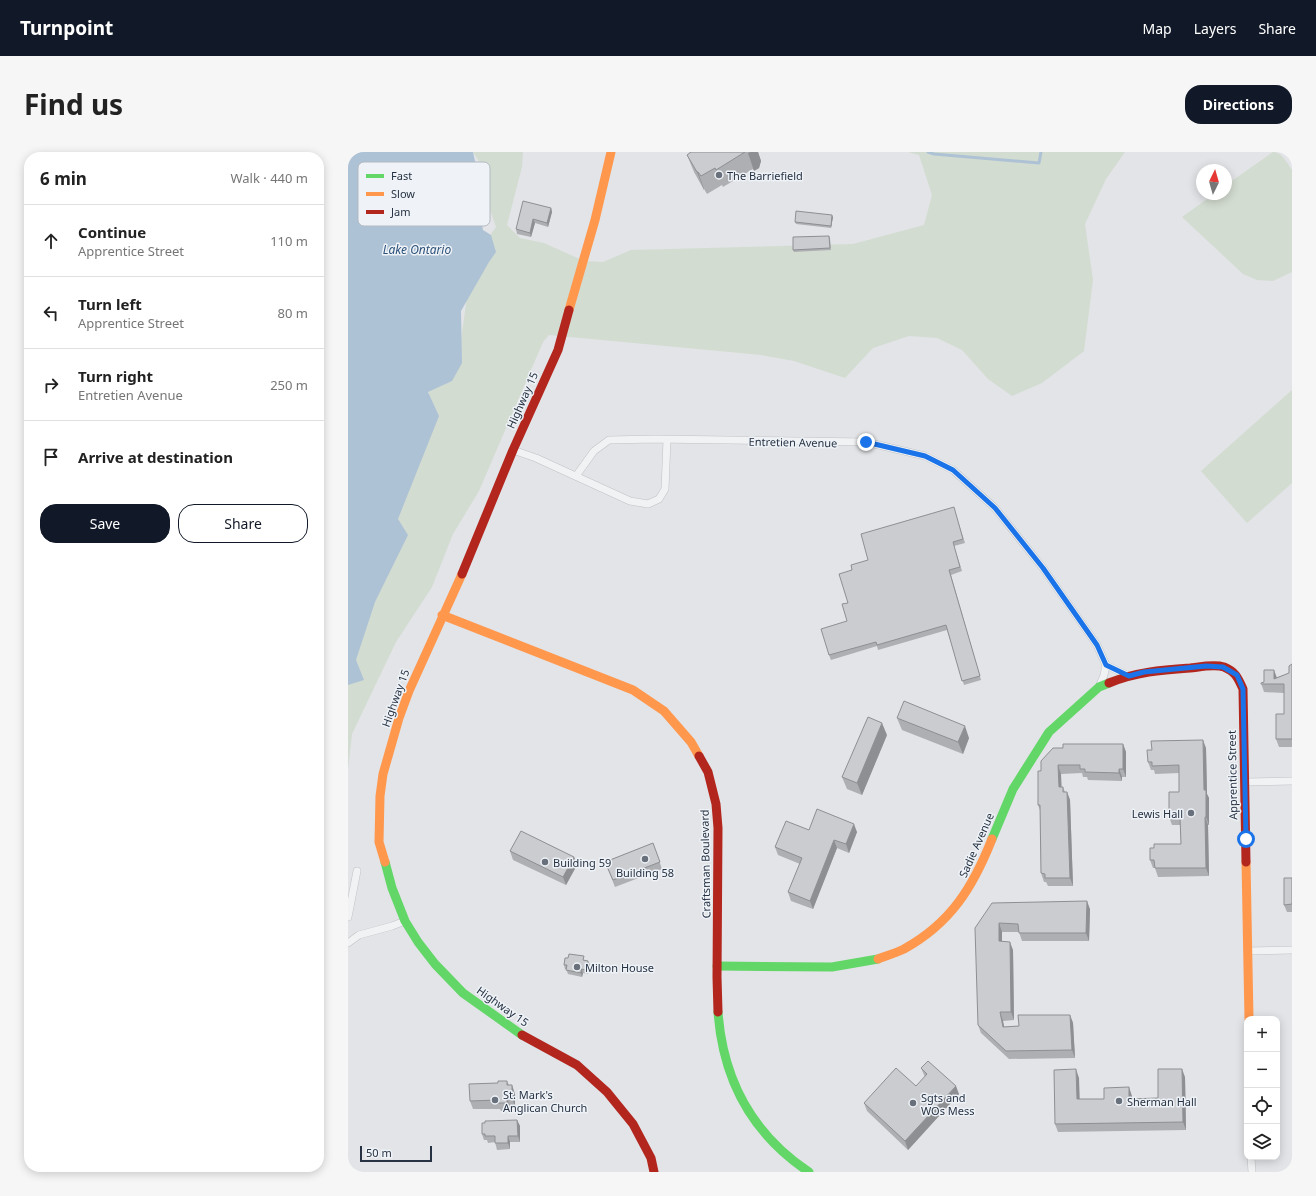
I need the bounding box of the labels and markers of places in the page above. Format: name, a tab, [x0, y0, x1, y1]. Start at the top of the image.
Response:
place label: The Barriefield	[727, 168, 803, 183]
marker: The Barriefield	[714, 170, 724, 180]
place label: Lewis Hall	[1132, 806, 1183, 821]
marker: Lewis Hall	[1186, 808, 1196, 818]
marker: Building 58	[640, 854, 650, 864]
place label: Building 59	[553, 855, 611, 870]
marker: Building 59	[540, 857, 550, 867]
place label: Building 58	[616, 865, 674, 880]
place label: Milton House	[585, 960, 654, 975]
marker: Milton House	[572, 962, 582, 972]
place label: St. Mark's Anglican Church	[503, 1087, 587, 1115]
place label: Sgts and WOs Mess	[921, 1090, 975, 1118]
place label: Sherman Hall	[1127, 1094, 1197, 1109]
marker: St. Mark's Anglican Church	[490, 1095, 500, 1105]
marker: Sherman Hall	[1114, 1096, 1124, 1106]
marker: Sgts and WOs Mess	[908, 1098, 918, 1108]

